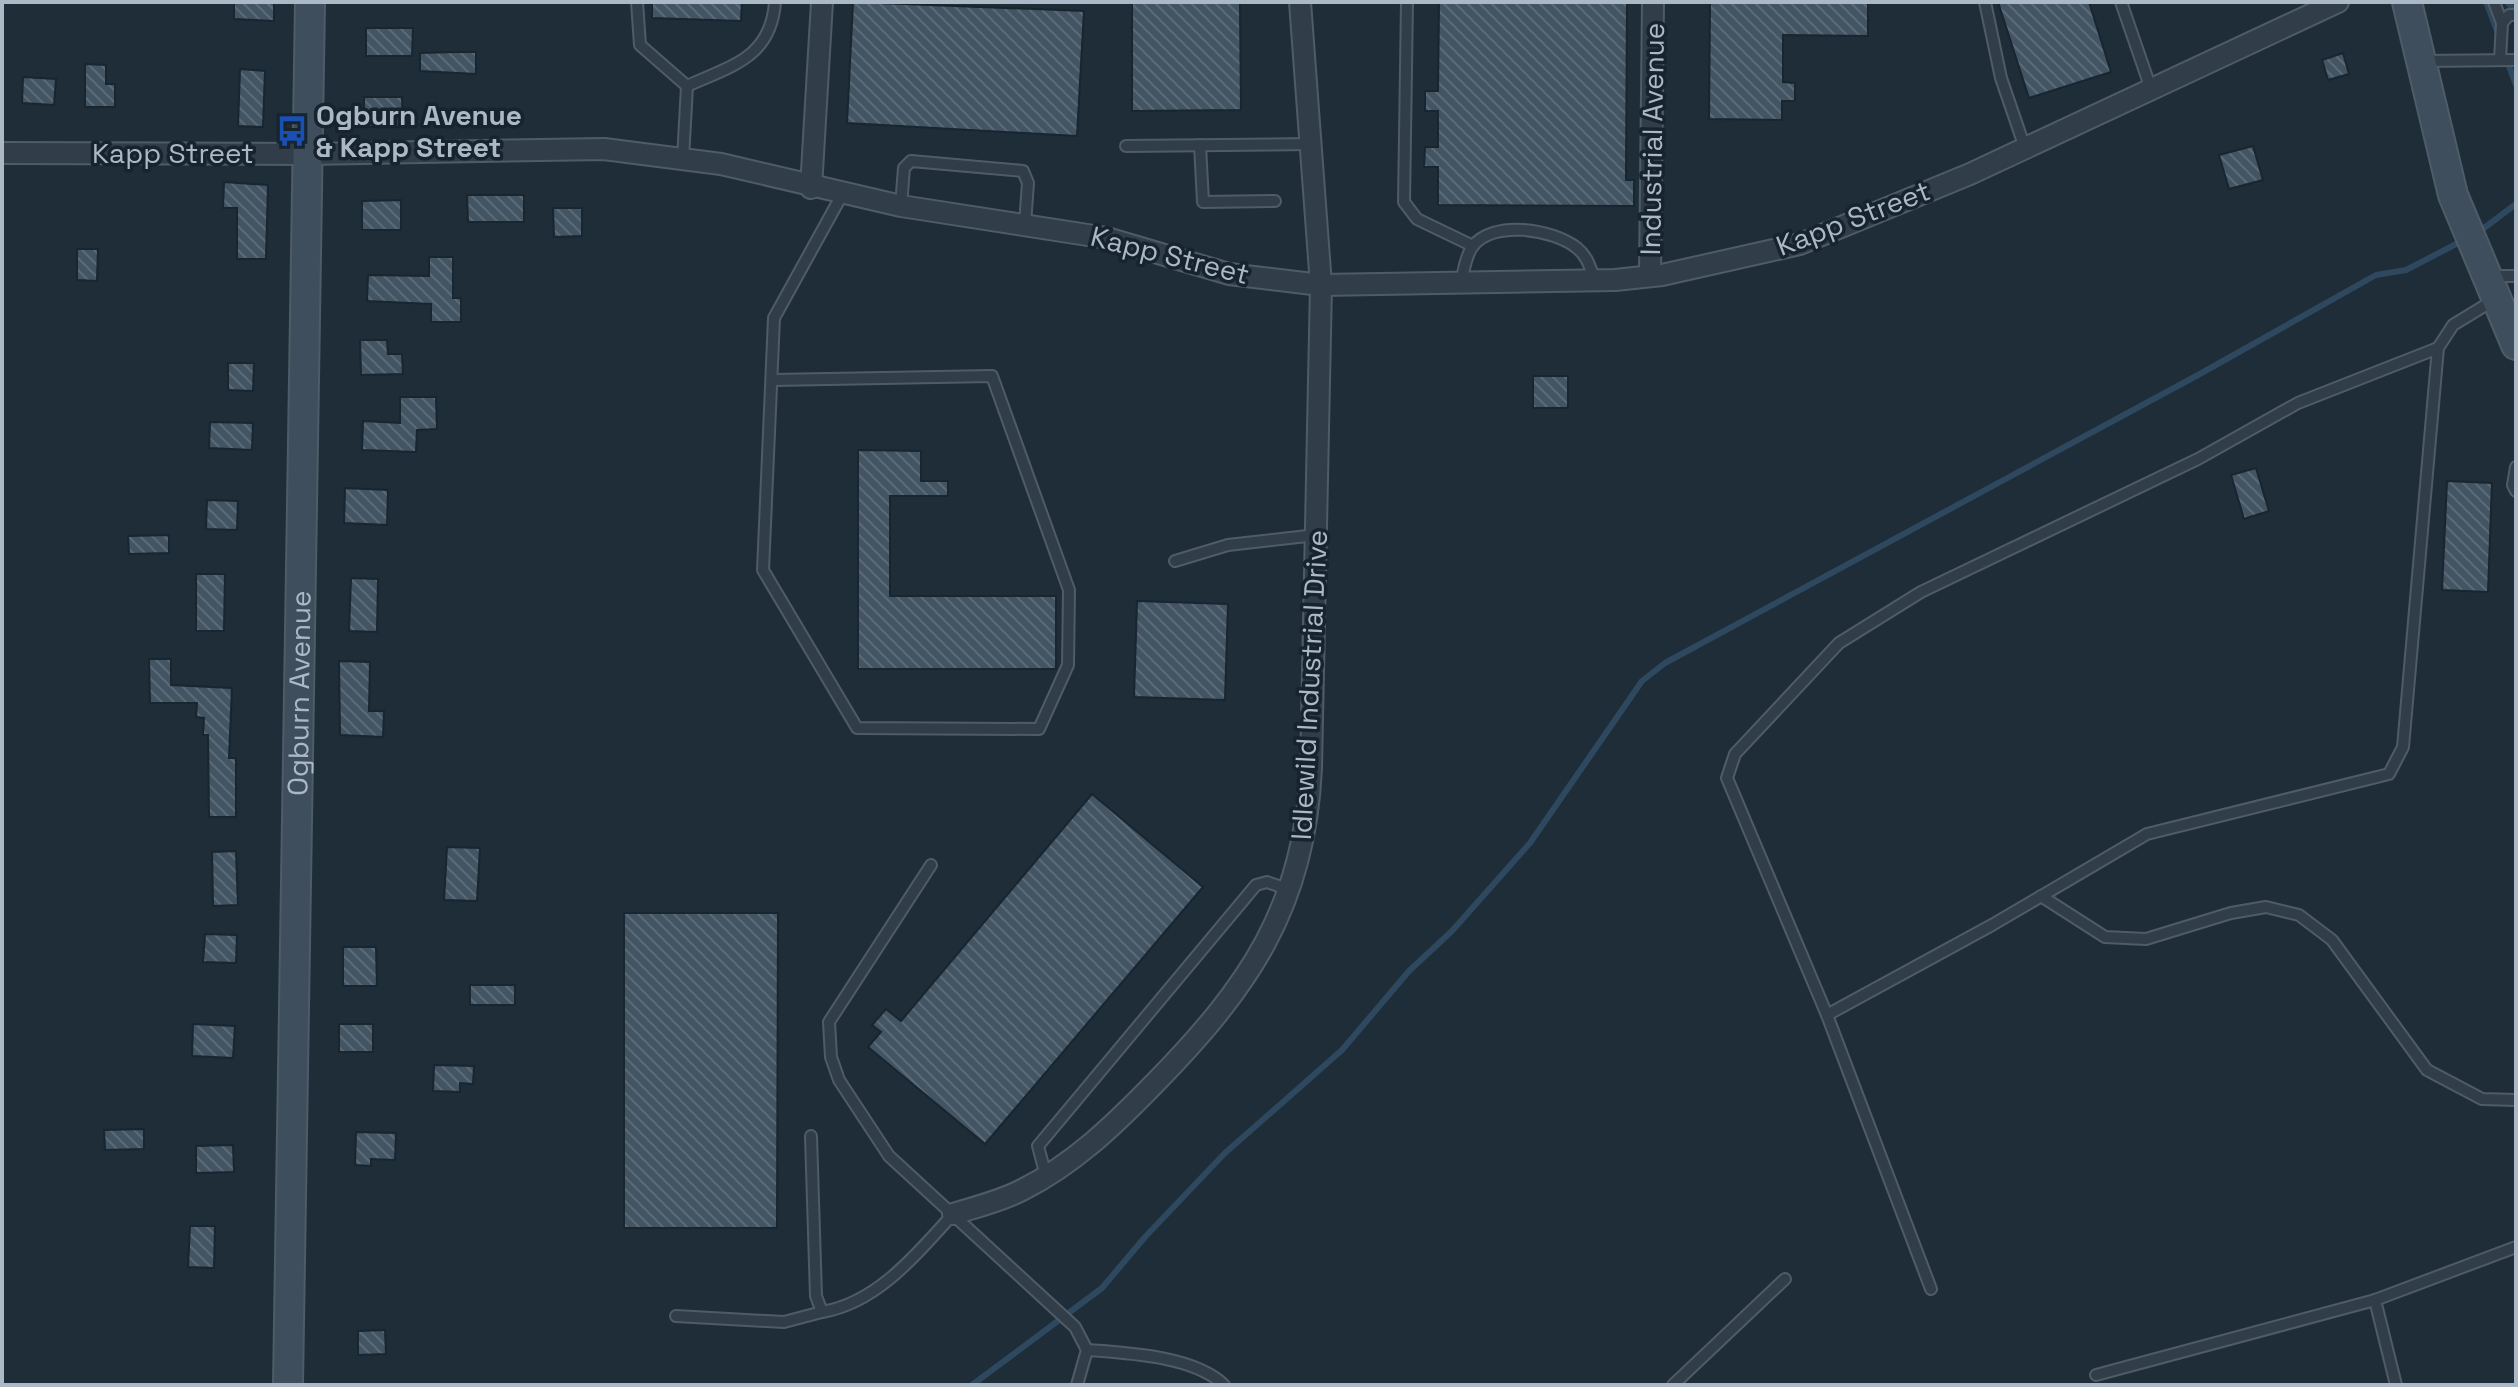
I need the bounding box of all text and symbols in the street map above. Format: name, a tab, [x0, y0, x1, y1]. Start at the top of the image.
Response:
street label: Industrial Avenue	[1632, 22, 1672, 256]
place label: Ogburn Avenue & Kapp Street	[316, 97, 522, 165]
bus stop icon: Ogburn Avenue & Kapp Street	[275, 114, 309, 148]
street label: Kapp Street	[92, 135, 254, 171]
street label: Kapp Street	[1771, 172, 1935, 264]
street label: Kapp Street	[1087, 218, 1253, 292]
street label: Idlewild Industrial Drive	[1283, 529, 1335, 841]
street label: Ogburn Avenue	[279, 590, 319, 796]

